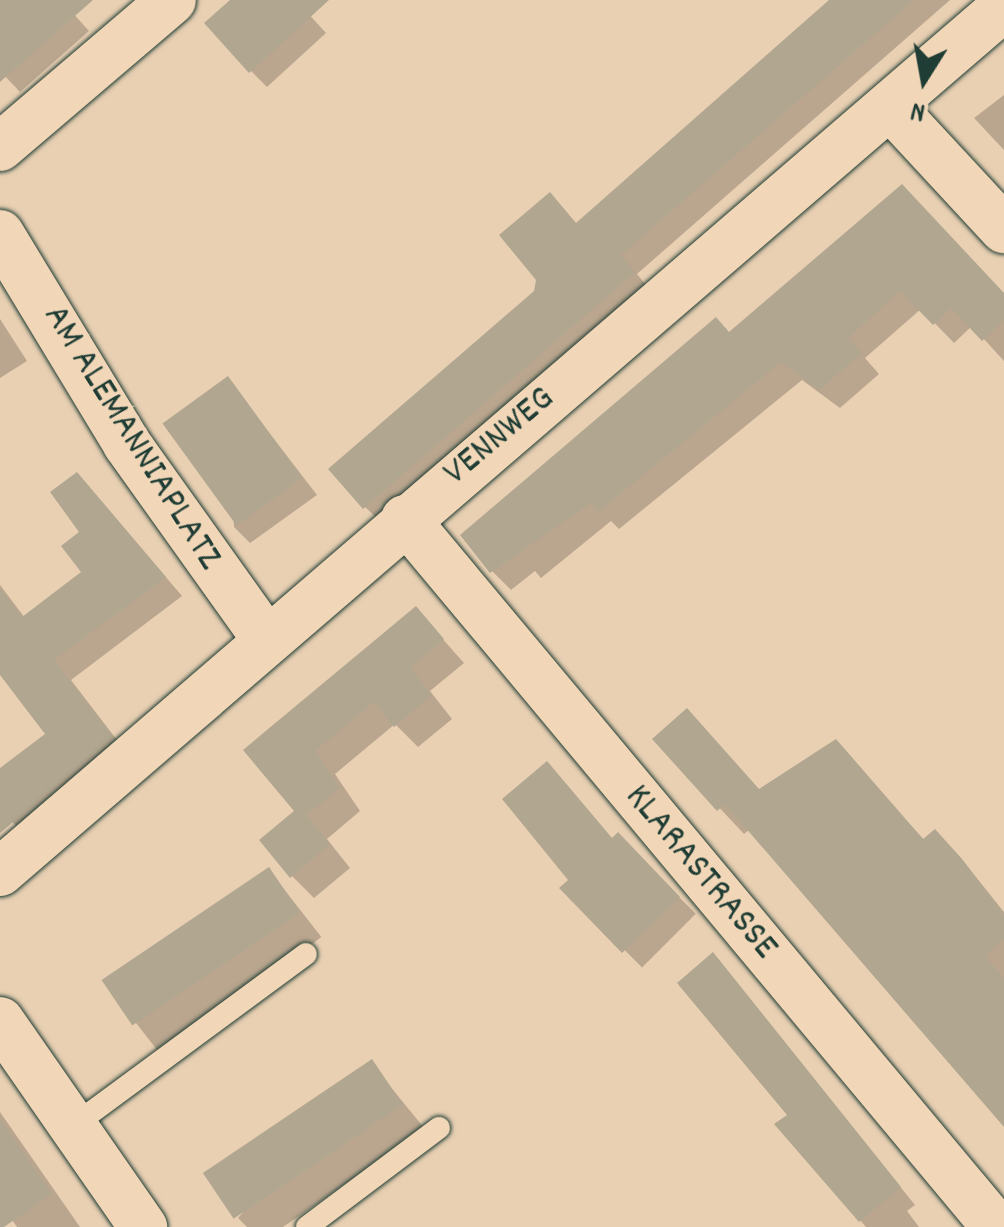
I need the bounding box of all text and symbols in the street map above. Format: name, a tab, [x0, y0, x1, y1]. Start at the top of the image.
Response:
north arrow	[874, 30, 974, 130]
text: N	[908, 88, 929, 130]
street label: AM ALEMANNIAPLATZ	[31, 297, 231, 579]
street label: VENNWEG	[435, 377, 565, 497]
street label: KLARASTRASSE	[613, 776, 787, 970]

